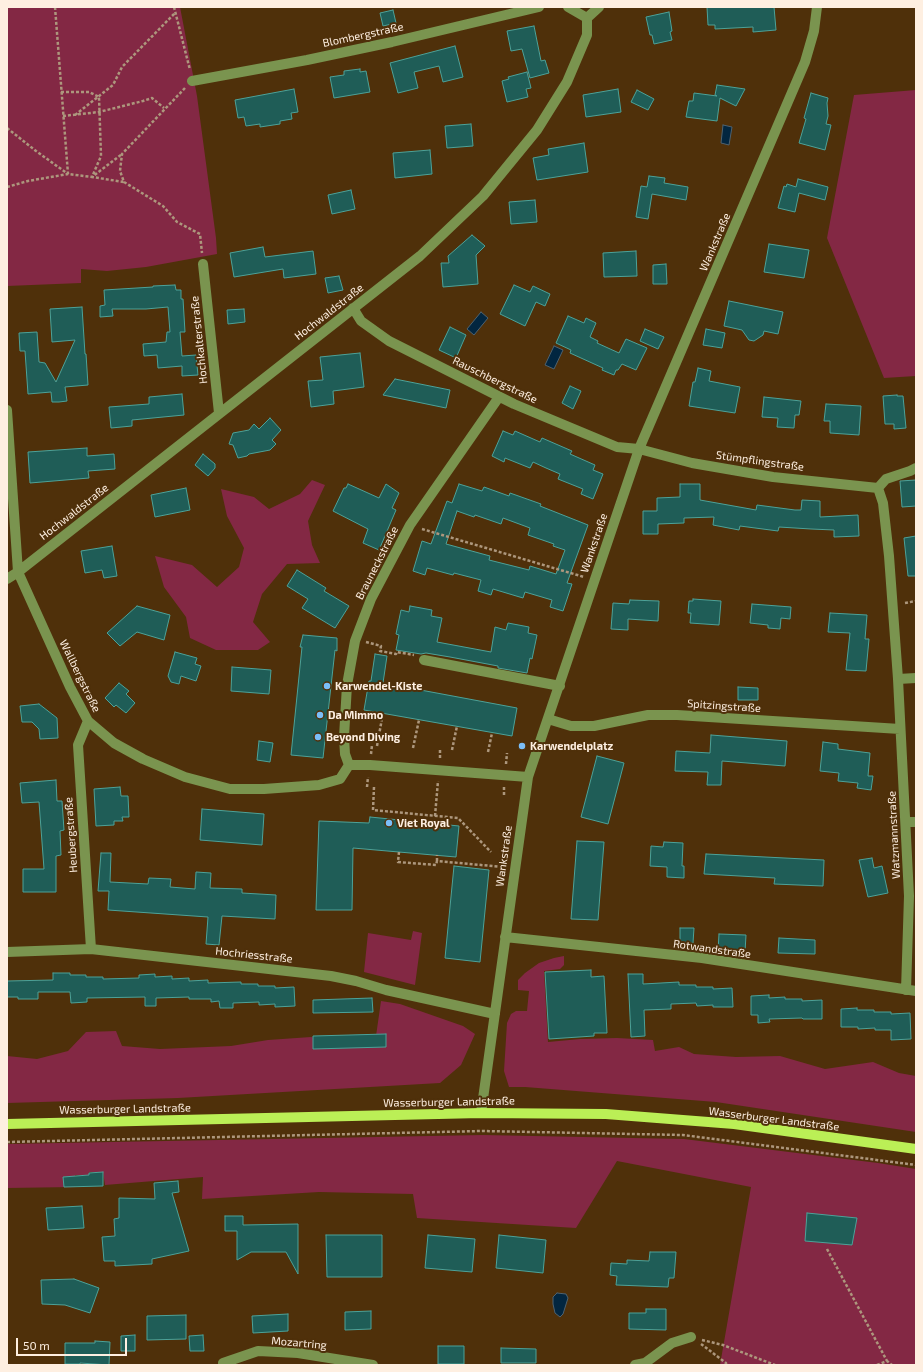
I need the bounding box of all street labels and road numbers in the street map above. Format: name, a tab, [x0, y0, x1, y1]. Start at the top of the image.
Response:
street label: Blombergstraße	[321, 20, 405, 50]
street label: Wankstraße	[697, 211, 733, 273]
street label: Hochwaldstraße	[292, 281, 366, 343]
street label: Hochkalterstraße	[188, 295, 210, 385]
street label: Rauschbergstraße	[450, 354, 540, 406]
street label: Stümpflingstraße	[715, 448, 805, 474]
street label: Hochwaldstraße	[37, 481, 111, 543]
street label: Wankstraße	[578, 512, 610, 574]
street label: Brauneckstraße	[353, 524, 401, 602]
street label: Wallbergstraße	[57, 638, 103, 714]
street label: Spitzingstraße	[687, 697, 761, 715]
street label: Watzmannstraße	[885, 791, 903, 879]
street label: Heubergstraße	[62, 797, 80, 873]
street label: Wankstraße	[493, 824, 515, 888]
street label: Rotwandstraße	[672, 937, 752, 961]
street label: Hochriesstraße	[215, 944, 293, 966]
street label: Wasserburger Landstraße	[383, 1094, 515, 1110]
street label: Wasserburger Landstraße	[59, 1101, 191, 1117]
street label: Wasserburger Landstraße	[708, 1104, 840, 1134]
street label: Mozartring	[271, 1334, 327, 1352]

